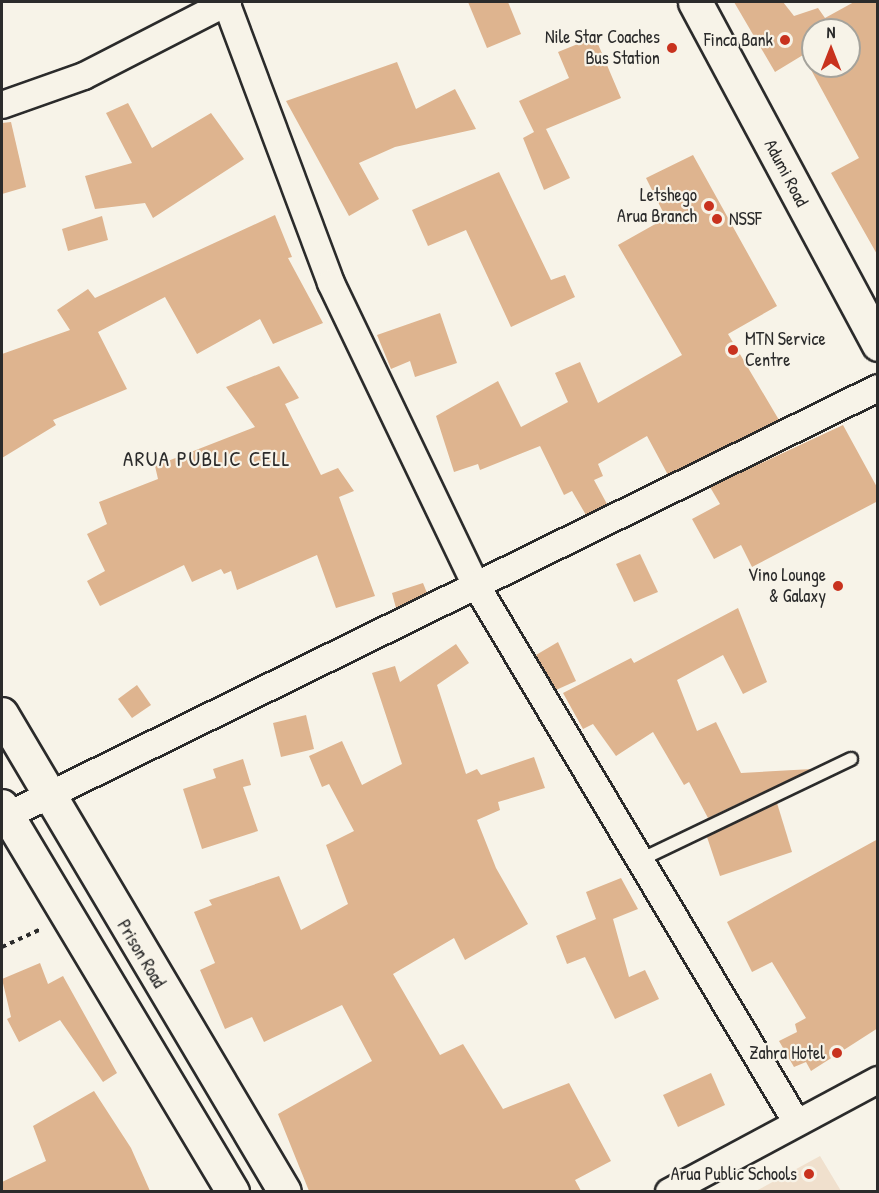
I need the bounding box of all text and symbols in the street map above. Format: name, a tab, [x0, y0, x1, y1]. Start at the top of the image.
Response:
north arrow	[801, 18, 861, 78]
text: N	[827, 21, 835, 43]
place label: Nile Star Coaches Bus Station	[545, 27, 660, 70]
place label: Finca Bank	[704, 29, 773, 51]
marker: Finca Bank	[778, 33, 792, 47]
marker: Nile Star Coaches Bus Station	[665, 41, 679, 55]
street label: Adumi Road	[759, 136, 813, 210]
place label: Letshego Arua Branch	[617, 185, 697, 228]
marker: Letshego Arua Branch	[702, 199, 716, 213]
place label: NSSF	[729, 208, 762, 230]
marker: NSSF	[710, 212, 724, 226]
place label: MTN Service Centre	[745, 329, 826, 372]
marker: MTN Service Centre	[726, 343, 740, 357]
district label: ARUA PUBLIC CELL	[123, 446, 291, 472]
place label: Vino Lounge & Galaxy	[748, 565, 826, 608]
marker: Vino Lounge & Galaxy	[831, 579, 845, 593]
street label: Prison Road	[112, 916, 170, 992]
place label: Zahra Hotel	[749, 1042, 825, 1064]
marker: Zahra Hotel	[830, 1046, 844, 1060]
place label: Arua Public Schools	[671, 1163, 797, 1185]
marker: Arua Public Schools	[802, 1167, 816, 1181]

